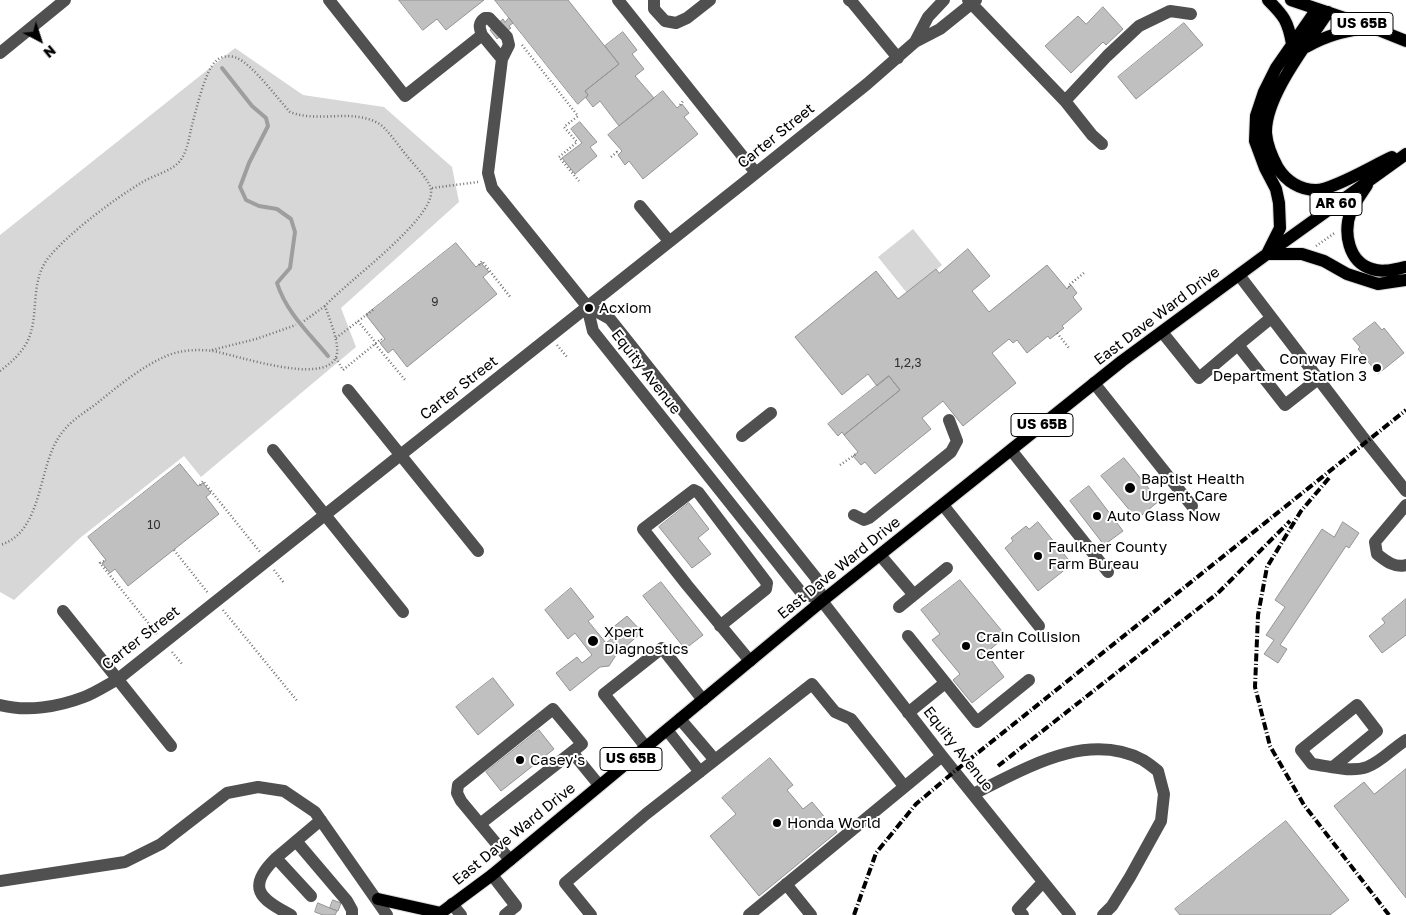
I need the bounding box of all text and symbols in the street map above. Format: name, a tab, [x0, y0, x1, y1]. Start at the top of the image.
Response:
road number: US 65B	[1331, 12, 1393, 36]
north arrow	[15, 15, 65, 65]
text: N	[40, 42, 60, 62]
street label: Carter Street	[734, 100, 818, 172]
road number: AR 60	[1310, 192, 1362, 215]
street label: East Dave Ward Drive	[1091, 263, 1223, 369]
house number: 9	[431, 295, 439, 309]
place label: Acxiom	[599, 299, 651, 317]
marker: Acxiom	[583, 302, 595, 314]
street label: Equity Avenue	[607, 326, 685, 418]
place label: Conway Fire Department Station 3	[1213, 350, 1367, 385]
street label: Carter Street	[417, 352, 501, 424]
house number: 1,2,3	[895, 356, 921, 370]
marker: Conway Fire Department Station 3	[1371, 362, 1383, 374]
road number: US 65B	[1011, 414, 1073, 436]
place label: Baptist Health Urgent Care	[1141, 470, 1245, 505]
marker: Baptist Health Urgent Care	[1123, 481, 1137, 495]
place label: Auto Glass Now	[1107, 507, 1220, 525]
marker: Auto Glass Now	[1091, 510, 1103, 522]
street label: East Dave Ward Drive	[774, 513, 904, 623]
house number: 10	[147, 518, 161, 532]
place label: Faulkner County Farm Bureau	[1048, 538, 1167, 573]
marker: Faulkner County Farm Bureau	[1032, 550, 1044, 562]
street label: Carter Street	[99, 602, 183, 674]
place label: Xpert Diagnostics	[604, 623, 689, 658]
place label: Crain Collision Center	[976, 628, 1080, 663]
marker: Xpert Diagnostics	[586, 634, 600, 648]
marker: Crain Collision Center	[960, 640, 972, 652]
street label: Equity Avenue	[919, 703, 997, 795]
road number: US 65B	[600, 748, 662, 771]
place label: Casey's	[530, 751, 585, 769]
marker: Casey's	[514, 754, 526, 766]
street label: East Dave Ward Drive	[449, 779, 579, 889]
place label: Honda World	[787, 814, 881, 832]
marker: Honda World	[771, 817, 783, 829]

